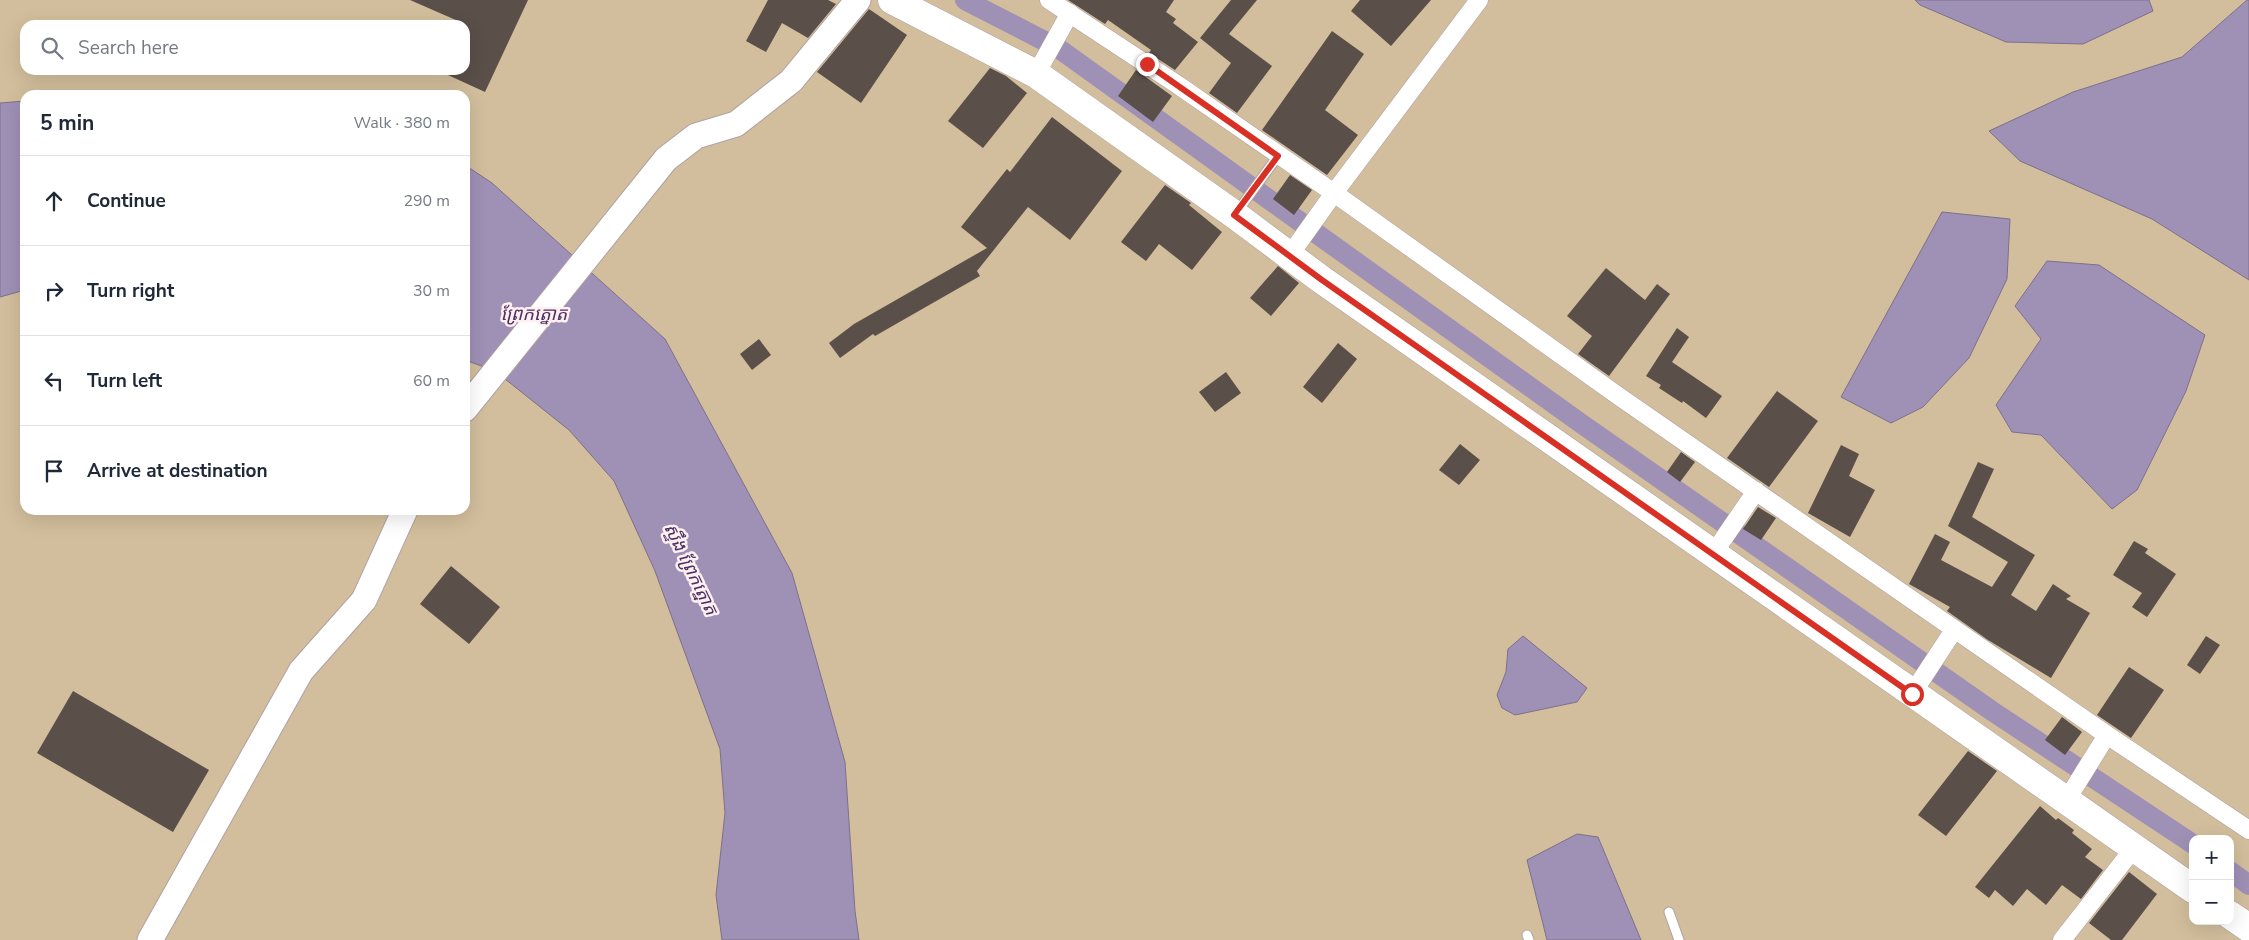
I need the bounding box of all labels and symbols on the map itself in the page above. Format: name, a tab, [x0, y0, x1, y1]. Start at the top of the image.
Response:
route end	[1136, 53, 1159, 76]
water label: ព្រែកត្នោត	[501, 302, 569, 326]
water label: ស្ទឹង ព្រែកត្នោត	[658, 519, 724, 620]
route start	[1901, 683, 1924, 706]

